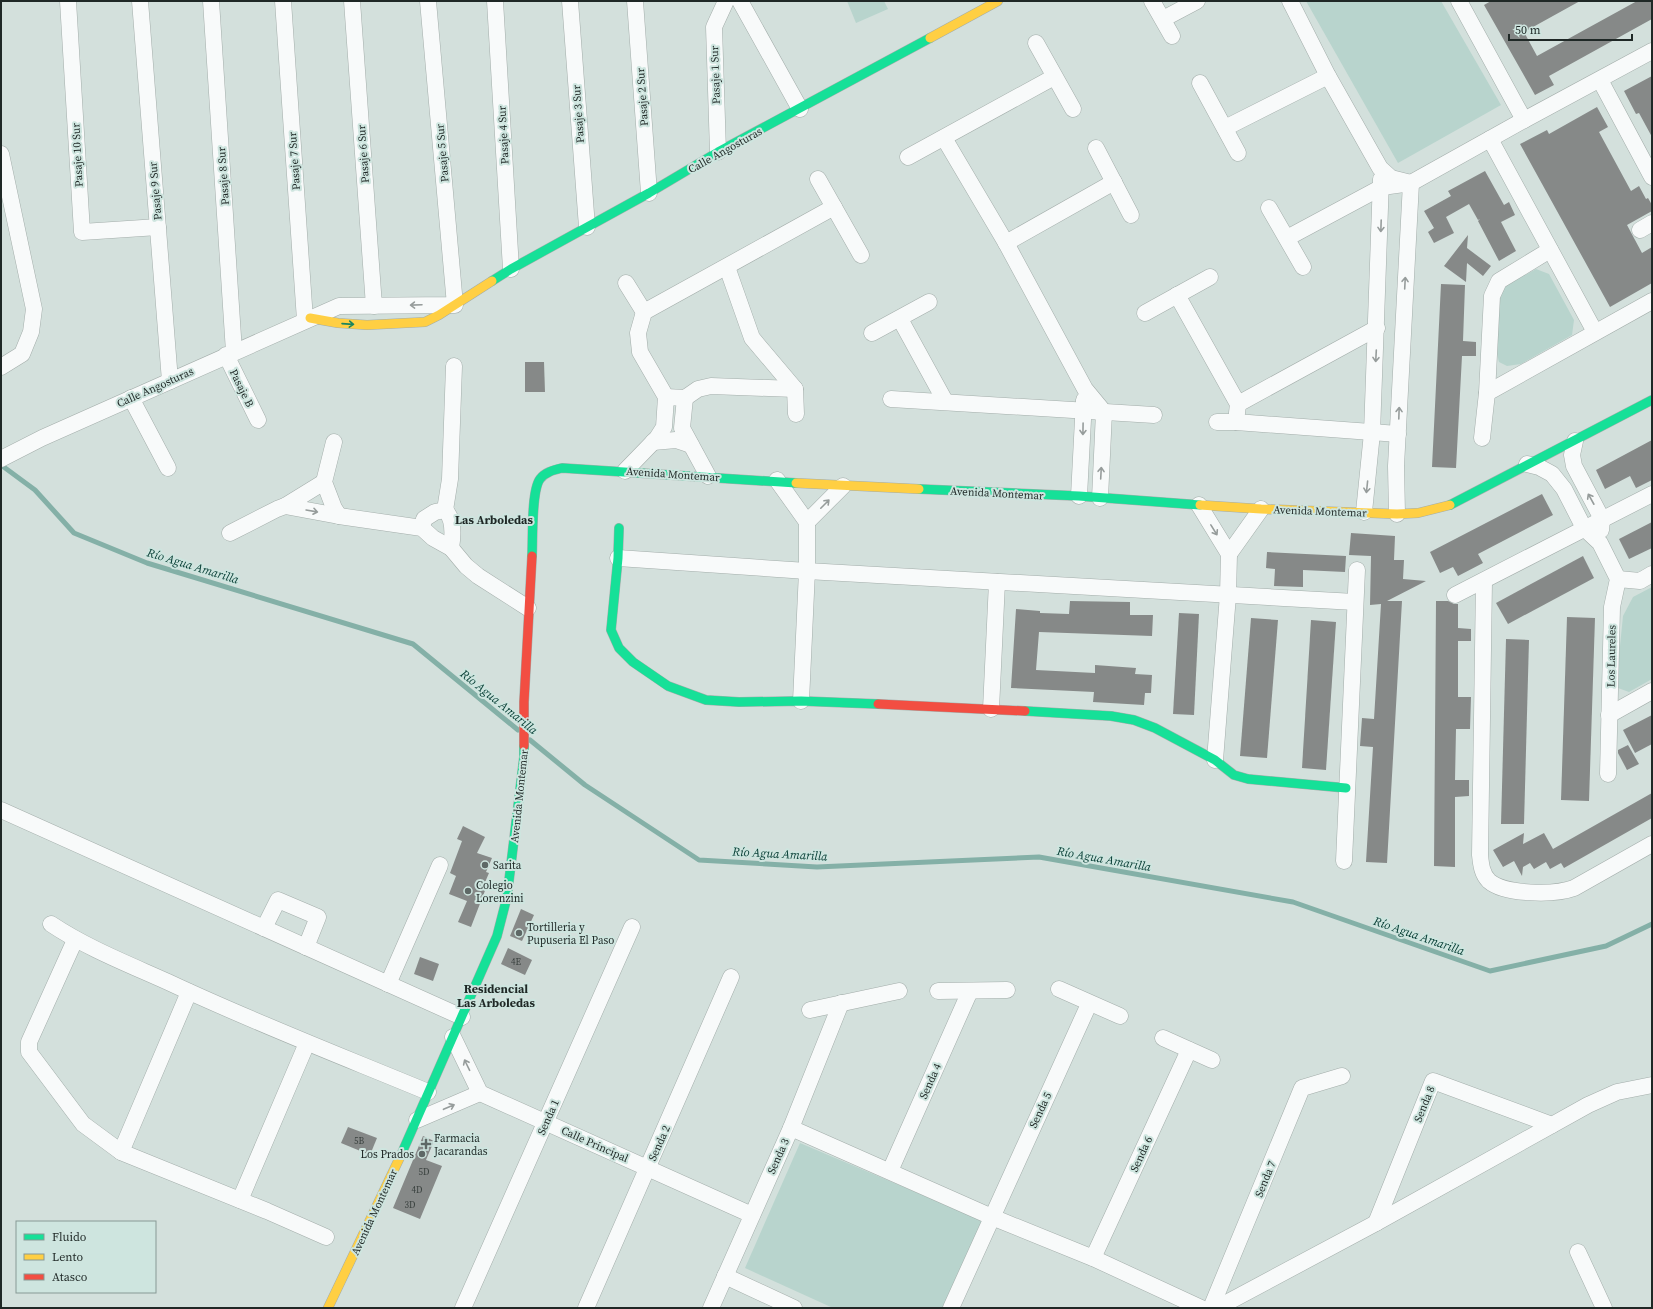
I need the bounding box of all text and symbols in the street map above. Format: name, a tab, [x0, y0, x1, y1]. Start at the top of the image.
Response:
scale bar	[1509, 16, 1632, 42]
text: 50 m	[1515, 22, 1541, 38]
street label: Pasaje 1 Sur	[707, 45, 724, 104]
street label: Pasaje 2 Sur	[633, 67, 652, 127]
street label: Pasaje 3 Sur	[569, 84, 588, 144]
street label: Pasaje 4 Sur	[494, 105, 513, 164]
street label: Pasaje 10 Sur	[68, 122, 87, 187]
street label: Pasaje 5 Sur	[432, 123, 453, 183]
street label: Pasaje 6 Sur	[354, 124, 373, 184]
street label: Calle Angosturas	[686, 124, 765, 177]
street label: Pasaje 7 Sur	[285, 131, 304, 191]
street label: Pasaje 8 Sur	[214, 146, 233, 206]
street label: Pasaje 9 Sur	[145, 161, 166, 221]
one-way arrow	[1377, 219, 1384, 232]
one-way arrow	[1401, 277, 1409, 290]
one-way arrow	[410, 301, 423, 309]
one-way arrow	[342, 320, 355, 328]
one-way arrow	[1372, 349, 1379, 362]
street label: Calle Angosturas	[114, 364, 196, 411]
street label: Pasaje B	[226, 367, 257, 410]
one-way arrow	[1395, 407, 1403, 420]
one-way arrow	[1079, 422, 1087, 435]
street label: Avenida Montemar	[626, 464, 720, 485]
one-way arrow	[1098, 467, 1105, 480]
one-way arrow	[1363, 480, 1371, 493]
street label: Avenida Montemar	[950, 484, 1044, 503]
one-way arrow	[1586, 493, 1594, 505]
one-way arrow	[820, 499, 830, 509]
street label: Avenida Montemar	[1273, 502, 1367, 521]
one-way arrow	[305, 507, 318, 515]
district label: Las Arboledas	[455, 512, 533, 528]
one-way arrow	[1210, 524, 1218, 535]
water label: Río Agua Amarilla	[144, 544, 242, 588]
street label: Los Laureles	[1603, 625, 1620, 687]
water label: Río Agua Amarilla	[456, 665, 542, 739]
street label: Avenida Montemar	[507, 748, 532, 843]
water label: Río Agua Amarilla	[731, 843, 829, 865]
water label: Río Agua Amarilla	[1055, 843, 1153, 875]
place label: Sarita	[493, 858, 522, 873]
marker: Sarita	[480, 860, 490, 870]
place label: Colegio Lorenzini	[476, 878, 524, 906]
marker: Colegio Lorenzini	[463, 886, 473, 896]
water label: Río Agua Amarilla	[1370, 913, 1467, 959]
place label: Tortilleria y Pupuseria El Paso	[527, 920, 614, 948]
marker: Tortilleria y Pupuseria El Paso	[514, 928, 524, 938]
house number: 4E	[511, 956, 522, 968]
district label: Residencial Las Arboledas	[457, 981, 535, 1011]
one-way arrow	[463, 1059, 470, 1071]
street label: Senda 4	[916, 1060, 945, 1101]
street label: Senda 8	[1410, 1084, 1438, 1124]
street label: Senda 5	[1026, 1090, 1055, 1130]
street label: Senda 1	[534, 1097, 563, 1137]
one-way arrow	[442, 1102, 454, 1110]
street label: Senda 2	[645, 1122, 674, 1163]
street label: Calle Principal	[559, 1123, 631, 1166]
place label: Farmacia Jacarandas	[433, 1131, 488, 1159]
street label: Senda 6	[1127, 1134, 1156, 1174]
house number: 5B	[354, 1135, 364, 1147]
street label: Senda 3	[764, 1135, 793, 1176]
marker: Farmacia Jacarandas	[421, 1139, 431, 1149]
place label: Los Prados	[361, 1147, 414, 1162]
marker: Los Prados	[417, 1149, 427, 1159]
street label: Senda 7	[1251, 1158, 1280, 1199]
street label: Avenida Montemar	[348, 1166, 401, 1258]
house number: 5D	[419, 1166, 429, 1178]
house number: 4D	[412, 1184, 422, 1196]
house number: 3D	[405, 1199, 415, 1211]
legend	[16, 1221, 156, 1293]
text: Fluido	[52, 1229, 87, 1245]
text: Lento	[52, 1249, 83, 1265]
text: Atasco	[52, 1269, 88, 1285]

